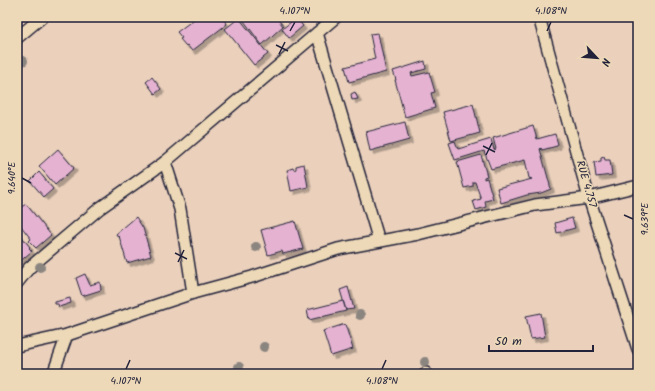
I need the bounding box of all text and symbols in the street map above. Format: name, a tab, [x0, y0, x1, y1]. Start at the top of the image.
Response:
text: 4.107°N	[280, 3, 311, 19]
text: 4.108°N	[535, 3, 567, 19]
north arrow	[577, 38, 617, 78]
text: N	[595, 55, 615, 69]
street label: RUE 4.757	[571, 158, 602, 211]
text: 9.640°E	[4, 161, 20, 194]
text: 9.639°E	[637, 202, 653, 235]
scale bar	[489, 327, 593, 353]
text: 50 m	[495, 332, 522, 351]
text: 4.107°N	[111, 373, 142, 389]
text: 4.108°N	[366, 373, 398, 389]

